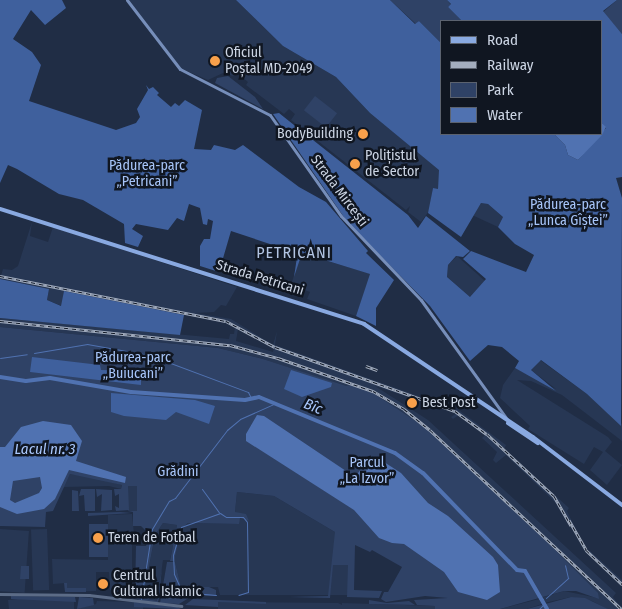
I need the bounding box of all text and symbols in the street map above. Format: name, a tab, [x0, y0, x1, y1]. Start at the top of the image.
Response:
legend	[440, 20, 602, 135]
text: Road	[487, 31, 518, 49]
place label: Oficiul Poștal MD-2049	[225, 45, 313, 78]
marker: Oficiul Poștal MD-2049	[209, 55, 221, 67]
text: Railway	[487, 56, 534, 74]
text: Park	[487, 81, 514, 99]
text: Water	[487, 106, 522, 124]
place label: BodyBuilding	[277, 126, 353, 142]
marker: BodyBuilding	[357, 128, 369, 140]
place label: Polițistul de Sector	[365, 148, 419, 180]
street label: Strada Mircești	[307, 152, 371, 230]
park label: Pădurea-parc „Petricani”	[109, 158, 185, 190]
marker: Polițistul de Sector	[349, 158, 361, 170]
park label: Pădurea-parc „Lunca Gîștei”	[528, 197, 608, 230]
district label: PETRICANI	[255, 243, 333, 263]
street label: Strada Petricani	[214, 257, 306, 299]
park label: Pădurea-parc „Buiucani”	[95, 350, 171, 382]
water label: Bîc	[301, 395, 325, 419]
place label: Best Post	[422, 395, 475, 411]
marker: Best Post	[406, 397, 418, 409]
water label: Lacul nr. 3	[15, 441, 75, 459]
park label: Parcul „La Izvor”	[340, 455, 394, 488]
park label: Grădini	[157, 464, 199, 480]
place label: Teren de Fotbal	[108, 530, 196, 546]
marker: Teren de Fotbal	[92, 532, 104, 544]
place label: Centrul Cultural Islamic	[113, 568, 201, 600]
marker: Centrul Cultural Islamic	[97, 578, 109, 590]

